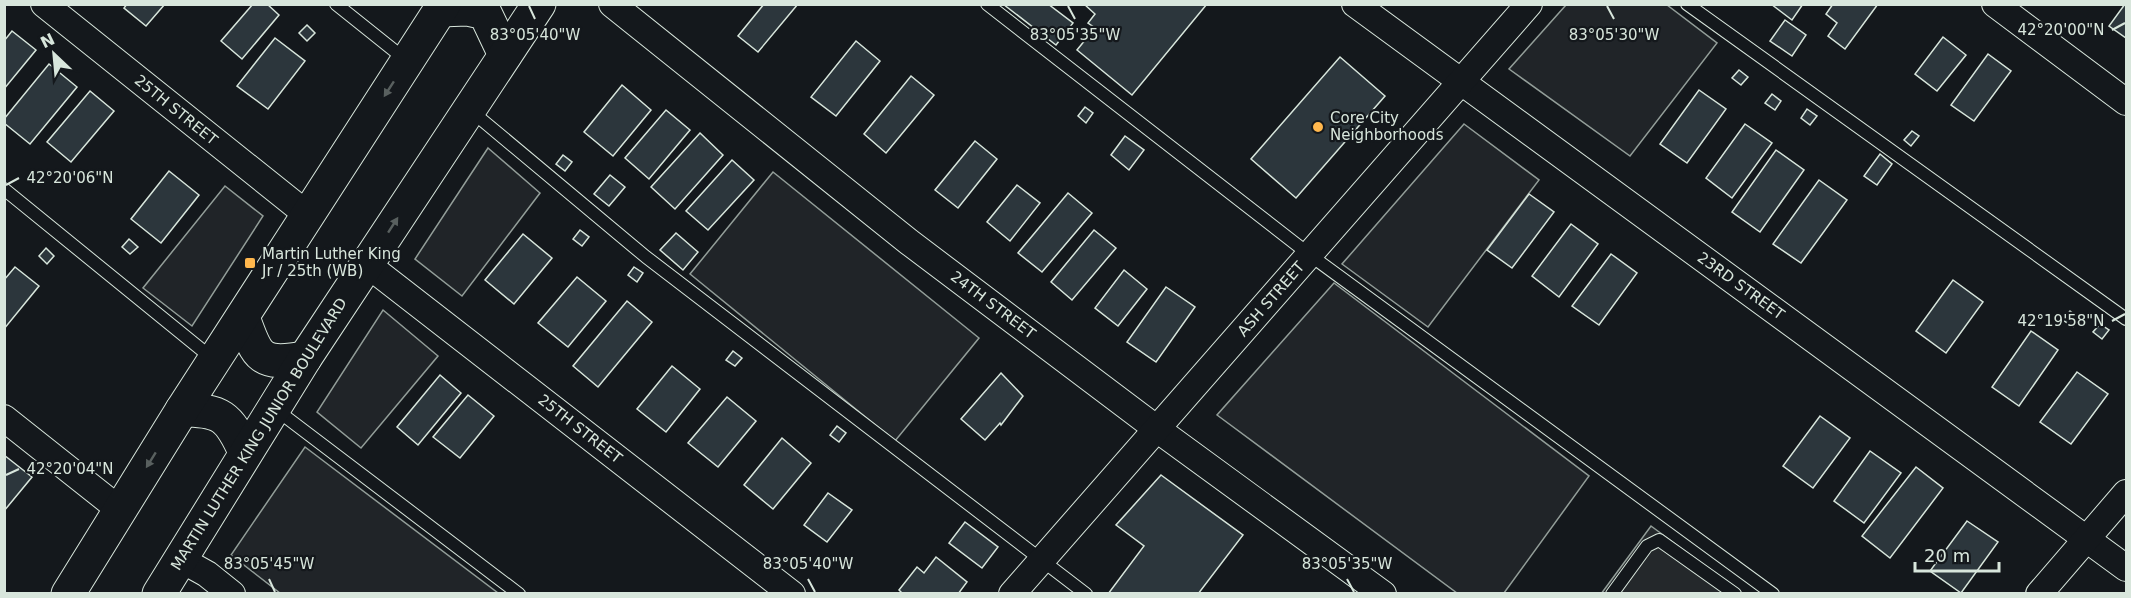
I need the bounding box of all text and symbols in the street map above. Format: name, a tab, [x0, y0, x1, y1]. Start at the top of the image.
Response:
text: 42°20'00"N	[2017, 21, 2105, 39]
north arrow	[24, 24, 84, 84]
text: 83°05'40"W	[490, 26, 580, 44]
text: 83°05'35"W	[1030, 26, 1120, 44]
text: 83°05'30"W	[1569, 26, 1659, 44]
text: N	[37, 29, 58, 52]
street label: 25TH STREET	[131, 71, 222, 149]
one-way arrow	[384, 81, 395, 97]
place label: Core City Neighborhoods	[1330, 109, 1444, 144]
marker: Core City Neighborhoods	[1311, 120, 1325, 134]
text: 42°20'06"N	[26, 169, 114, 187]
one-way arrow	[388, 217, 399, 234]
place label: Martin Luther King Jr / 25th (WB)	[261, 245, 401, 280]
street label: 23RD STREET	[1694, 248, 1789, 324]
marker: Martin Luther King Jr / 25th (WB)	[243, 256, 257, 270]
street label: ASH STREET	[1234, 257, 1309, 340]
street label: 24TH STREET	[947, 267, 1040, 343]
street label: MARTIN LUTHER KING JUNIOR BOULEVARD	[167, 294, 351, 574]
text: 42°19'58"N	[2017, 312, 2105, 330]
street label: 25TH STREET	[534, 391, 626, 468]
one-way arrow	[145, 452, 156, 468]
text: 42°20'04"N	[26, 460, 114, 478]
scale bar	[1915, 535, 1999, 573]
text: 20 m	[1924, 545, 1970, 566]
text: 83°05'45"W	[224, 555, 314, 573]
text: 83°05'40"W	[763, 555, 853, 573]
text: 83°05'35"W	[1302, 555, 1392, 573]

